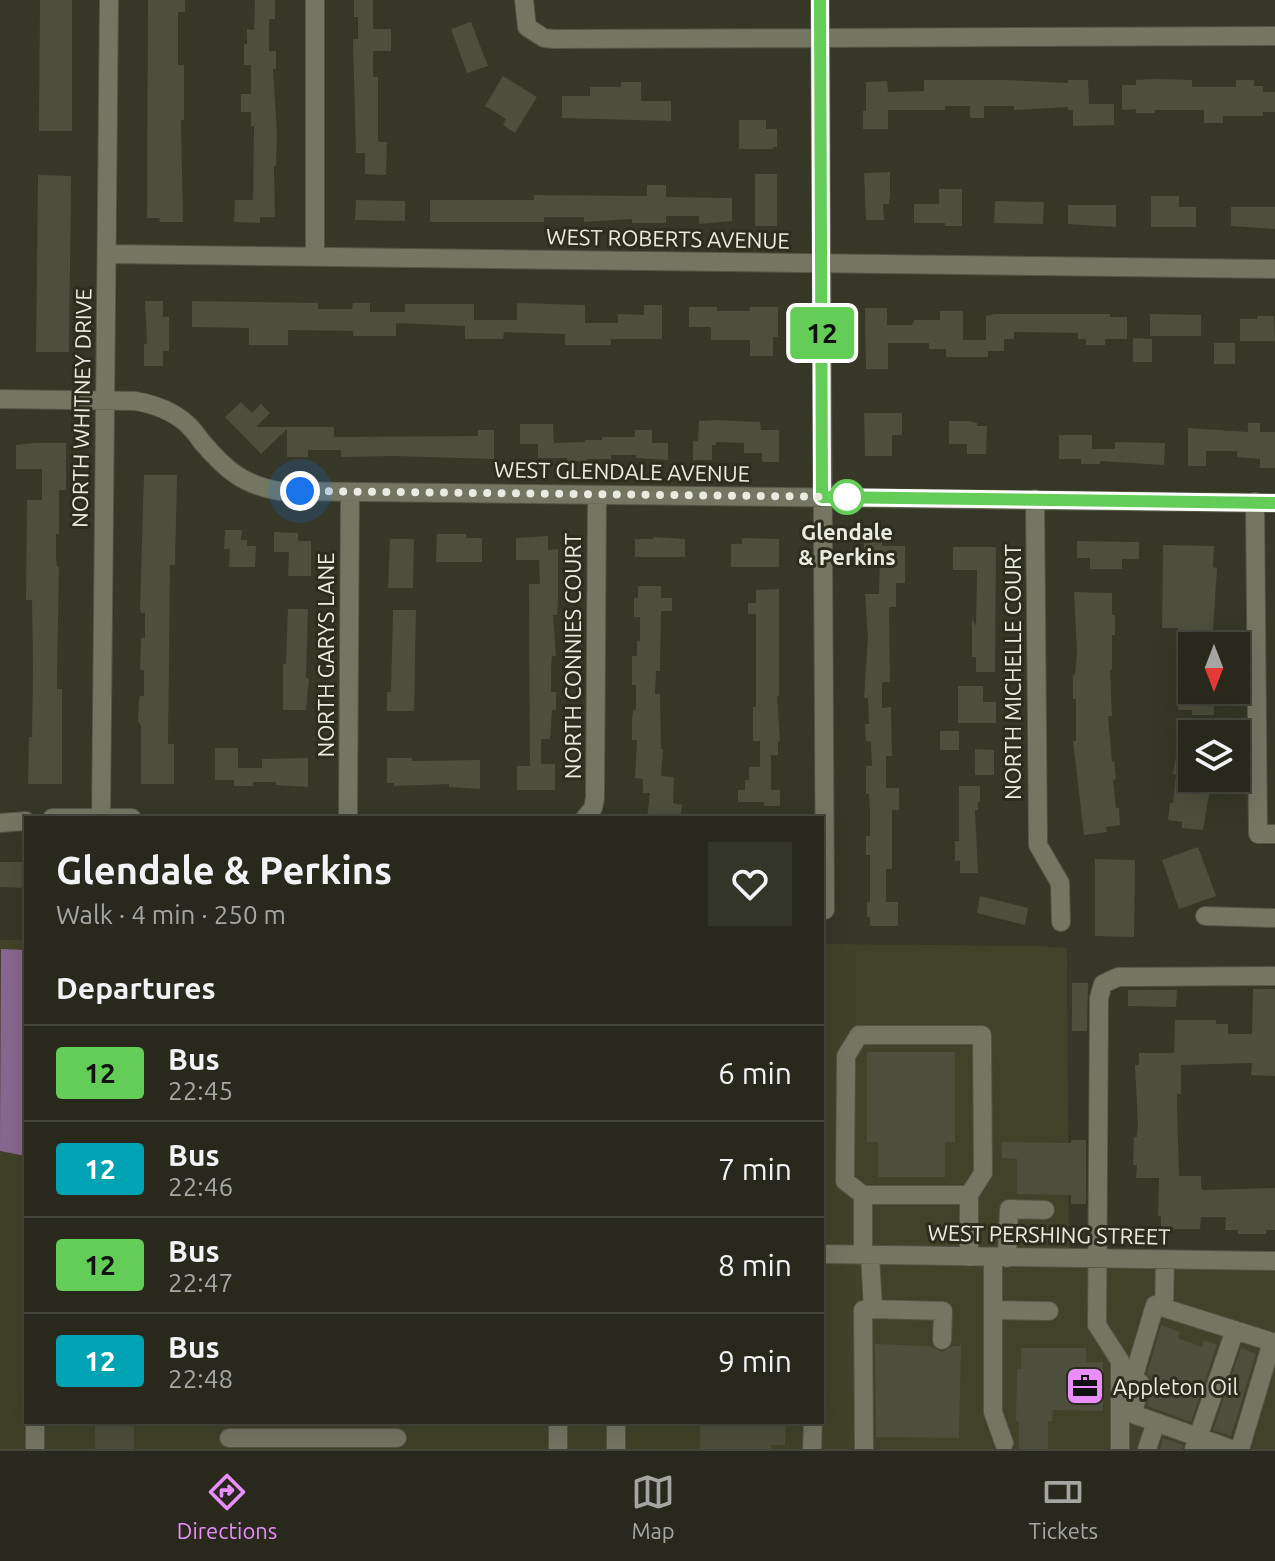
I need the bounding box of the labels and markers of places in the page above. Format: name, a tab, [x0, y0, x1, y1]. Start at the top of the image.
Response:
marker: Glendale & Perkins	[830, 480, 864, 514]
place label: Glendale & Perkins	[798, 519, 896, 569]
office icon: Appleton Oil	[1064, 1365, 1106, 1407]
place label: Appleton Oil	[1113, 1374, 1238, 1399]

